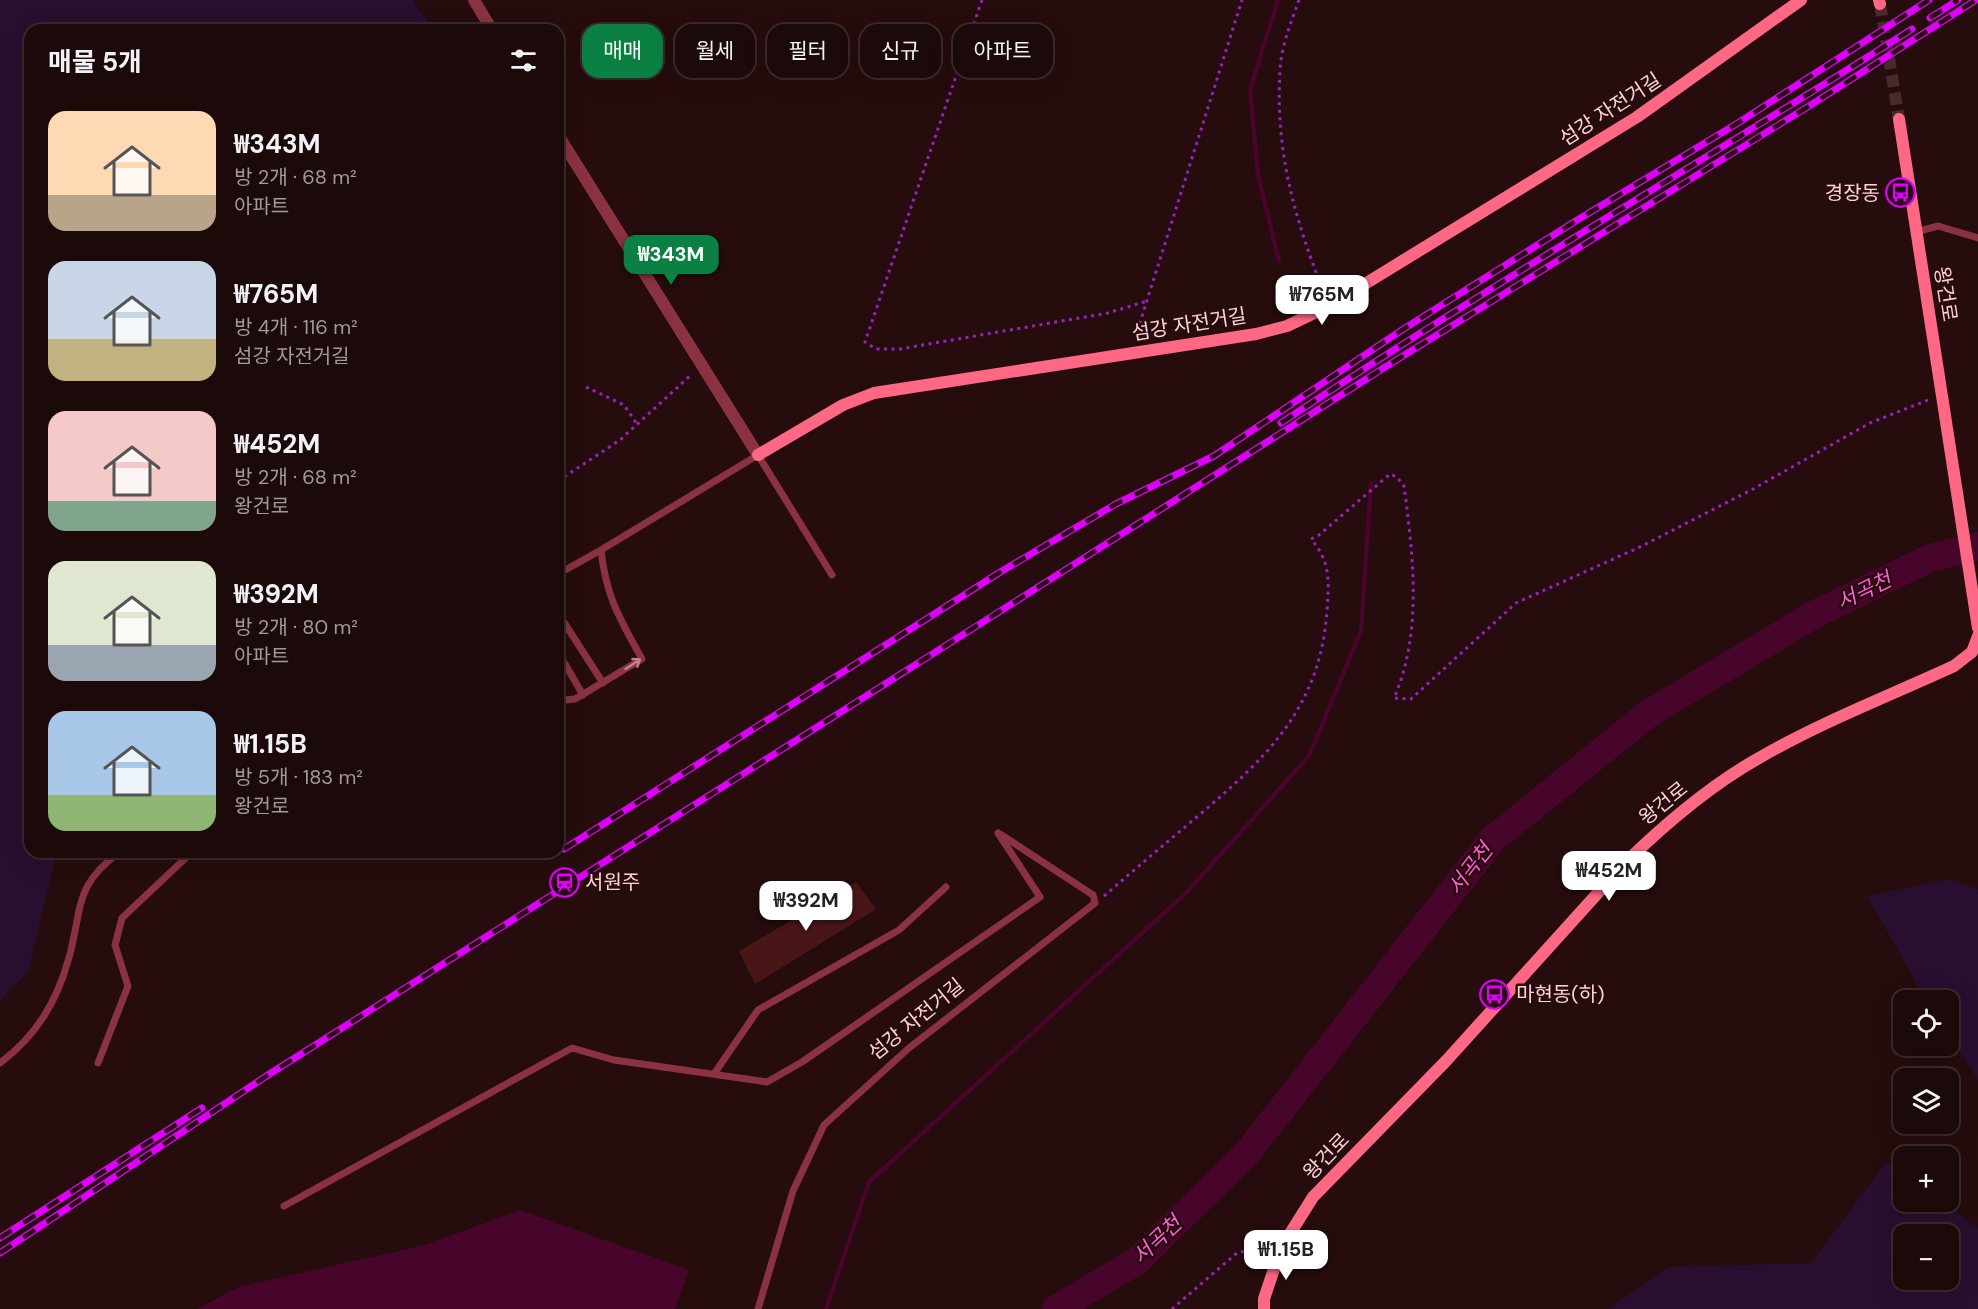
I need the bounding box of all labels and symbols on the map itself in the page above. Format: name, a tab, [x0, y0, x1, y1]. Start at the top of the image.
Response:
street label: 섬강 자전거길	[1554, 67, 1666, 151]
bus stop icon: 경장동	[1885, 177, 1917, 209]
place label: 경장동	[1825, 180, 1880, 206]
pin: ₩343M	[629, 235, 713, 286]
street label: 왕건로	[1929, 265, 1963, 323]
pin: ₩765M	[1280, 275, 1364, 326]
street label: 섬강 자전거길	[1130, 302, 1248, 346]
water label: 서곡천	[1832, 565, 1899, 616]
one-way arrow	[624, 658, 641, 670]
street label: 왕건로	[1633, 776, 1693, 830]
water label: 서곡천	[1441, 835, 1501, 900]
pin: ₩452M	[1567, 851, 1651, 902]
station icon: 서원주	[548, 866, 580, 898]
place label: 서원주	[585, 869, 640, 895]
pin: ₩392M	[764, 881, 848, 932]
street label: 섬강 자전거길	[863, 972, 969, 1066]
bus stop icon: 마현동(하)	[1479, 978, 1511, 1010]
place label: 마현동(하)	[1516, 981, 1605, 1007]
street label: 왕건로	[1297, 1127, 1355, 1185]
water label: 서곡천	[1126, 1208, 1190, 1270]
pin: ₩1.15B	[1237, 1230, 1335, 1281]

